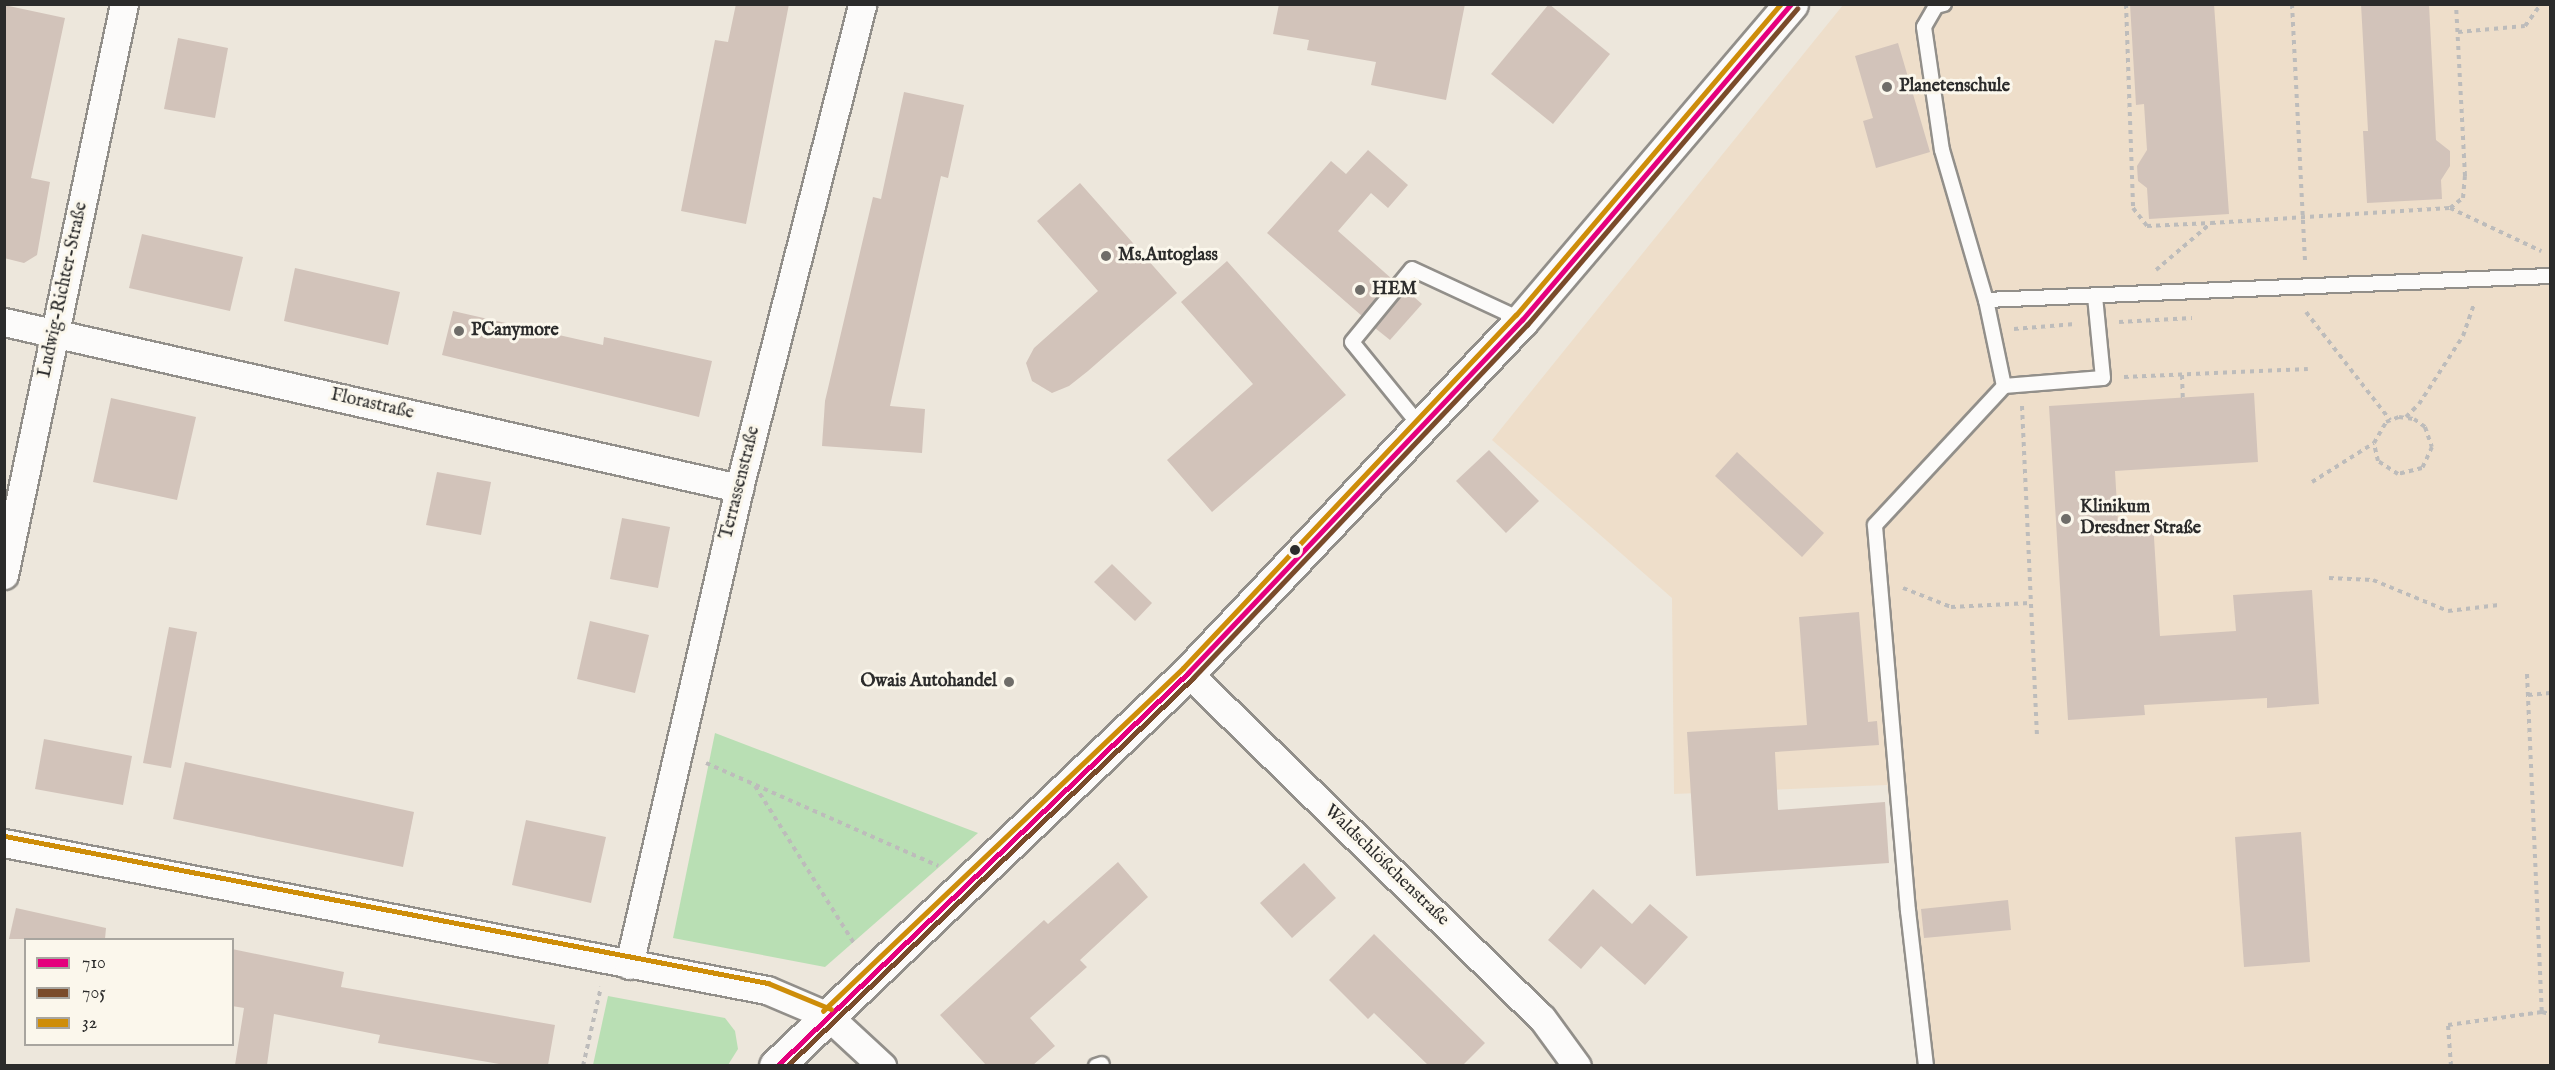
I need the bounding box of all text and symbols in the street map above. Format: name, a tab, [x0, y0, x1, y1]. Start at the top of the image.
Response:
place label: Planetenschule	[1899, 76, 2010, 98]
marker: Planetenschule	[1880, 80, 1894, 94]
street label: Ludwig-Richter-Straße	[35, 200, 93, 380]
place label: Ms.Autoglass	[1118, 245, 1218, 267]
marker: Ms.Autoglass	[1099, 249, 1113, 263]
place label: HEM	[1372, 279, 1417, 301]
marker: HEM	[1353, 283, 1367, 297]
place label: PCanymore	[471, 320, 559, 342]
marker: PCanymore	[452, 324, 466, 338]
street label: Florastraße	[328, 385, 416, 425]
street label: Terrassenstraße	[717, 424, 765, 542]
place label: Klinikum Dresdner Straße	[2080, 498, 2201, 540]
marker: Klinikum Dresdner Straße	[2057, 510, 2075, 528]
unlabelled marker	[1289, 544, 1301, 556]
place label: Owais Autohandel	[860, 671, 997, 693]
marker: Owais Autohandel	[1002, 675, 1016, 689]
street label: Waldschlößchenstraße	[1319, 801, 1453, 931]
legend	[24, 938, 234, 1046]
text: 710	[82, 952, 106, 975]
text: 705	[82, 982, 106, 1005]
text: 32	[82, 1012, 97, 1035]

